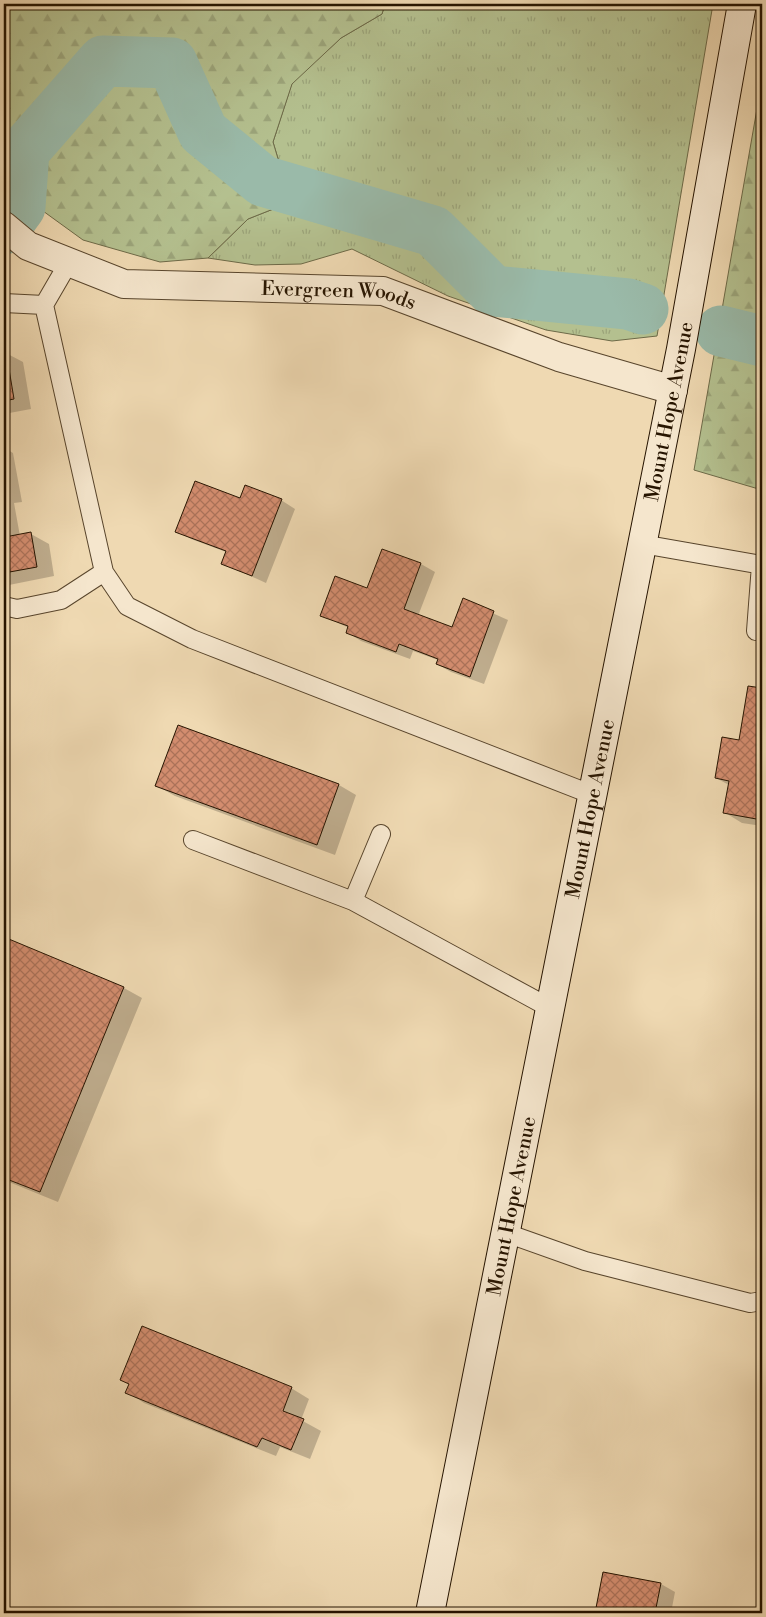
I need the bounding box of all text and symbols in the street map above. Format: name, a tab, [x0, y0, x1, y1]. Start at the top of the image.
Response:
street label: Evergreen Woods	[261, 277, 419, 316]
street label: Mount Hope Avenue	[640, 320, 700, 504]
street label: Mount Hope Avenue	[561, 717, 621, 901]
street label: Mount Hope Avenue	[482, 1114, 542, 1298]

